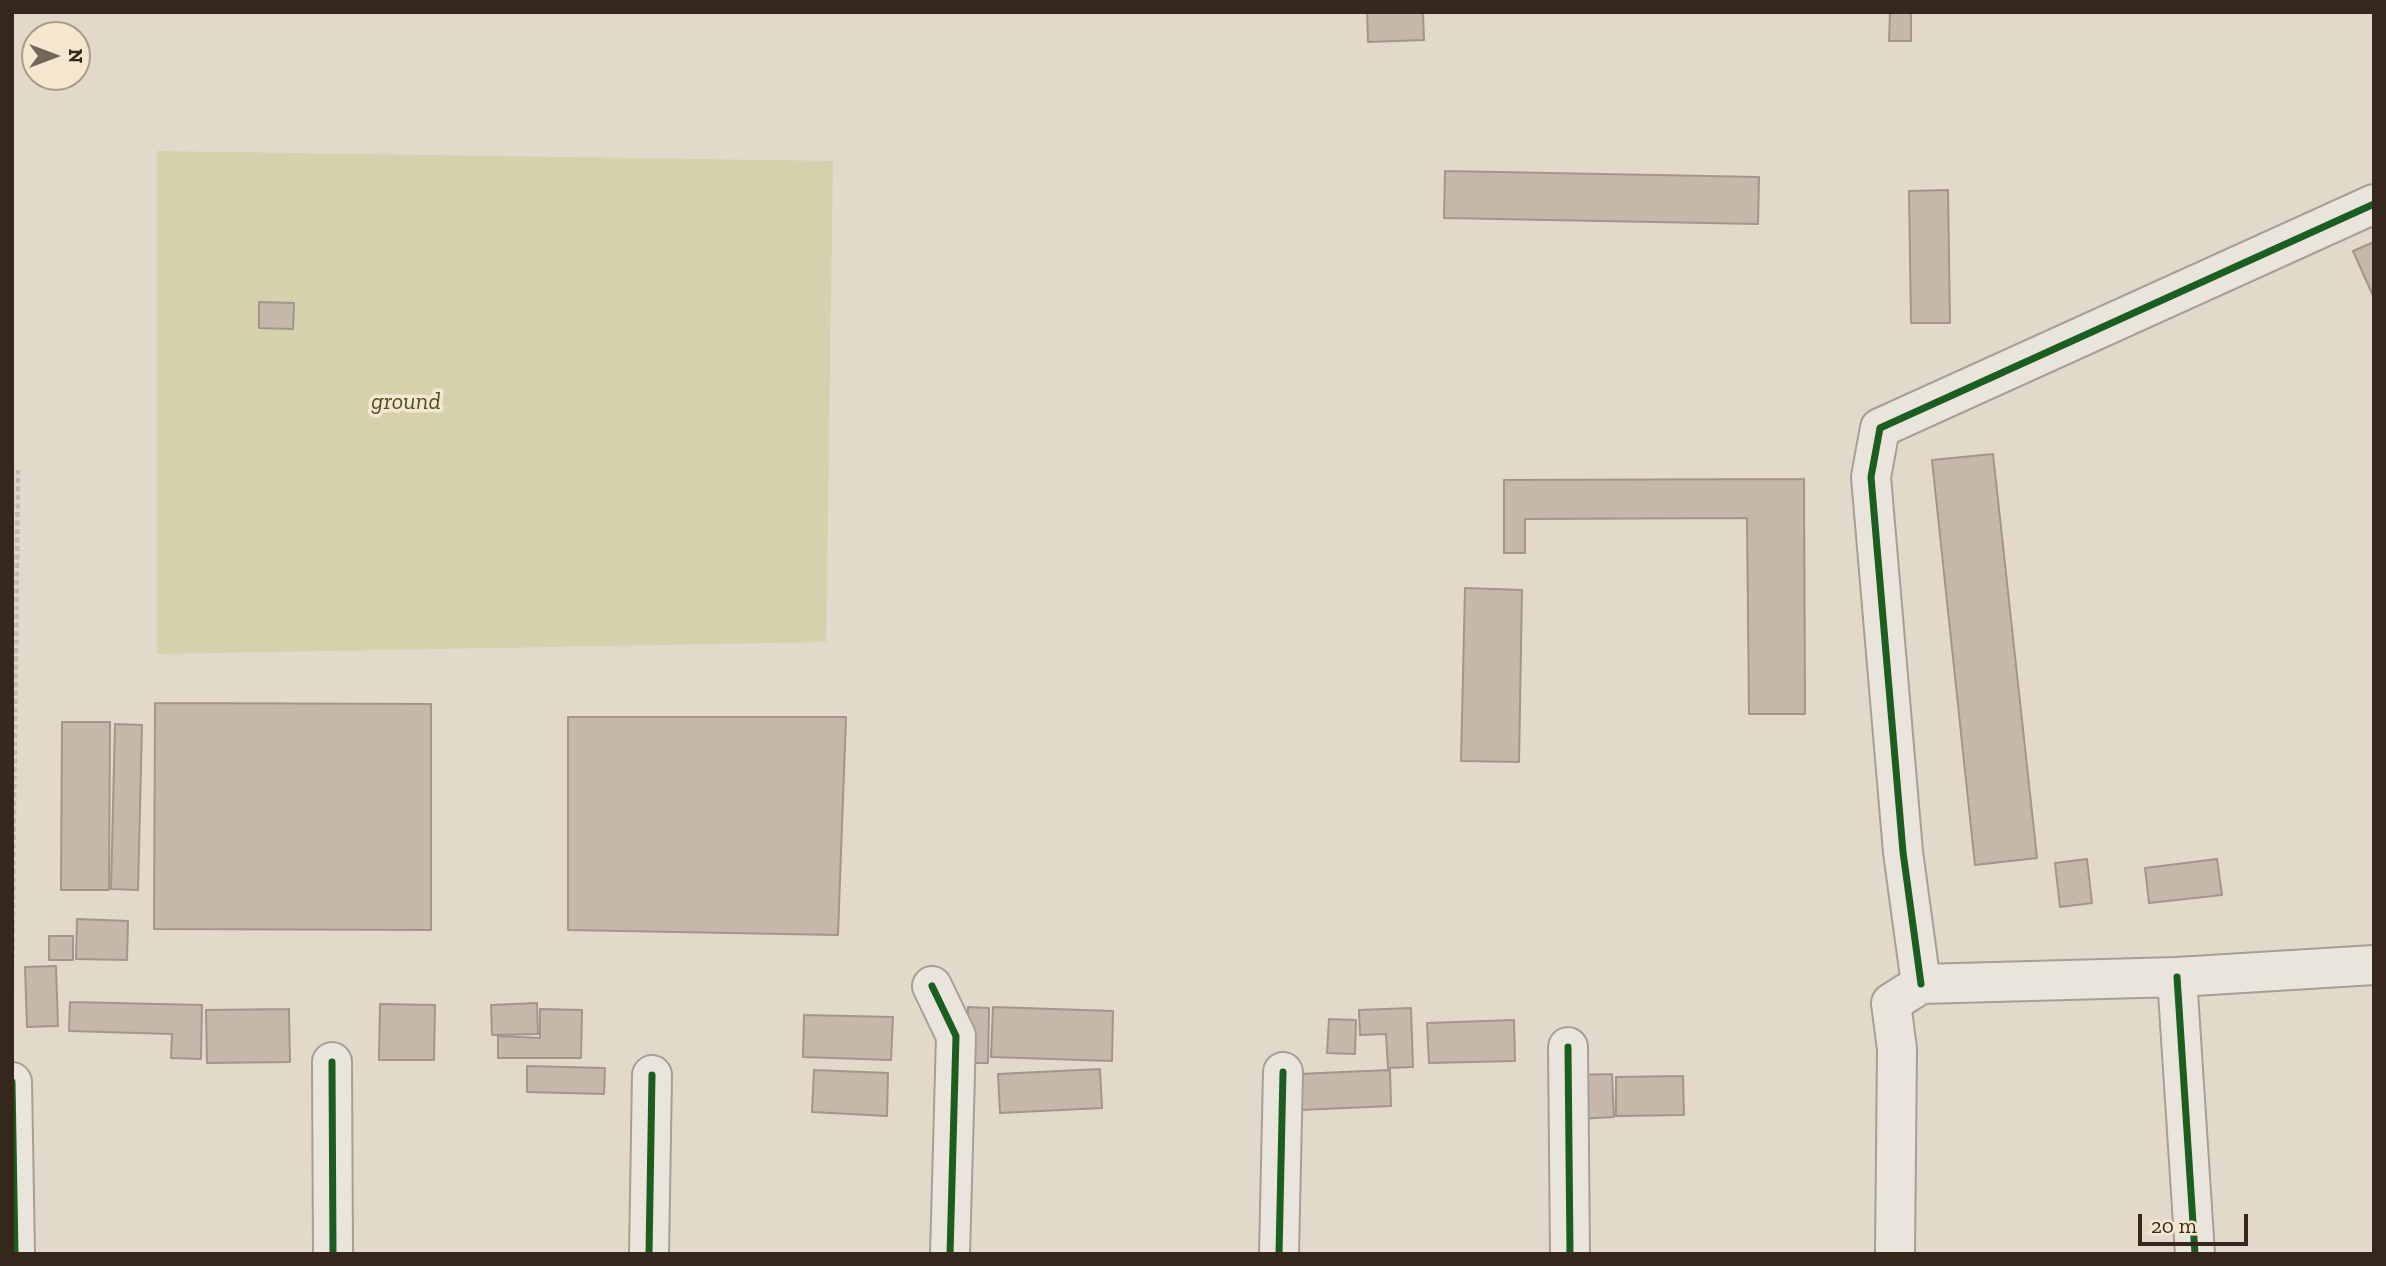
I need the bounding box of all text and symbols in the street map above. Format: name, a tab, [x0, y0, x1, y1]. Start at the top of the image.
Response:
north arrow	[21, 21, 91, 91]
text: N	[64, 49, 87, 63]
park label: ground	[371, 388, 441, 416]
scale bar	[2141, 1200, 2251, 1244]
text: 20 m	[2151, 1213, 2197, 1238]

